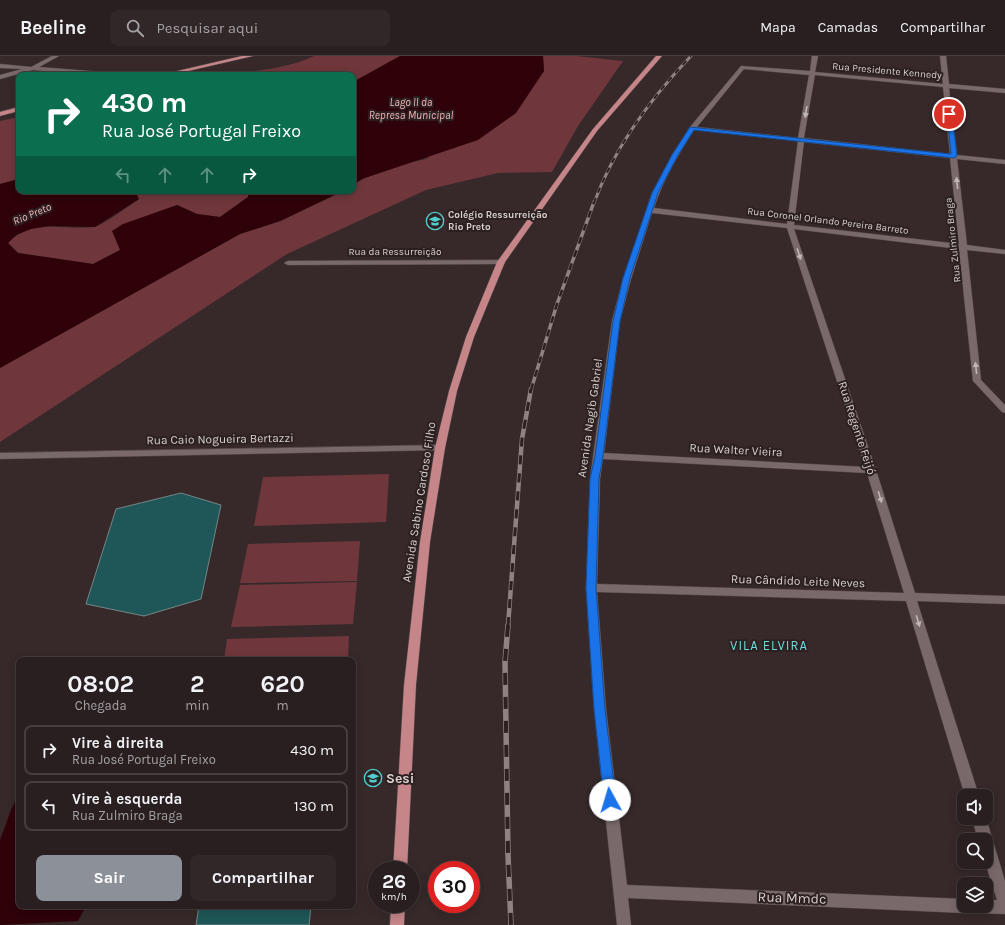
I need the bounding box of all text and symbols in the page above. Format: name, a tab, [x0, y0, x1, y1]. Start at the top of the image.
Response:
search box	[110, 10, 390, 46]
text: Beeline	[20, 17, 86, 39]
icon: search	[124, 17, 146, 39]
text: Pesquisar aqui	[156, 19, 258, 37]
text: Mapa	[760, 19, 796, 36]
text: Camadas	[818, 19, 878, 36]
text: Compartilhar	[900, 19, 985, 36]
street label: Rua Presidente Kennedy	[832, 60, 943, 82]
text: 430 m	[102, 86, 187, 119]
icon: right	[36, 88, 88, 140]
water label: Lago II da Represa Municipal	[369, 96, 454, 122]
pin	[932, 97, 966, 131]
icon: arrive	[938, 103, 960, 125]
one-way arrow	[803, 106, 809, 118]
text: Rua José Portugal Freixo	[102, 120, 301, 142]
icon: left	[112, 164, 134, 186]
icon: ahead	[154, 164, 176, 186]
icon: ahead	[196, 164, 218, 186]
icon: right	[238, 164, 260, 186]
one-way arrow	[953, 177, 960, 189]
street label: Rua Zulmiro Braga	[943, 197, 963, 283]
water label: Rio Preto	[11, 200, 54, 228]
street label: Rua Coronel Orlando Pereira Barreto	[747, 205, 909, 237]
place label: Colégio Ressurreição Rio Preto	[448, 209, 548, 233]
school or university icon: Colégio Ressurreição Rio Preto	[425, 211, 445, 231]
street label: Rua da Ressurreição	[348, 246, 442, 258]
one-way arrow	[796, 248, 802, 260]
street label: Avenida Nagib Gabriel	[575, 358, 605, 478]
one-way arrow	[973, 362, 979, 374]
street label: Rua Regente Feijó	[835, 380, 879, 476]
street label: Avenida Sabino Cardoso Filho	[399, 421, 439, 583]
street label: Rua Caio Nogueira Bertazzi	[146, 431, 294, 447]
street label: Rua Walter Vieira	[689, 441, 783, 459]
one-way arrow	[877, 491, 883, 503]
street label: Rua Cândido Leite Neves	[731, 572, 865, 590]
one-way arrow	[915, 615, 921, 627]
district label: VILA ELVIRA	[730, 638, 808, 653]
text: 08:02	[67, 670, 134, 698]
text: 2	[190, 670, 205, 698]
text: 620	[260, 670, 305, 698]
text: Chegada	[75, 698, 127, 713]
text: min	[185, 698, 209, 713]
text: m	[277, 698, 289, 713]
text: Vire à direita	[72, 734, 164, 752]
icon: right	[38, 739, 60, 761]
text: 430 m	[290, 741, 334, 759]
text: Rua José Portugal Freixo	[72, 752, 216, 767]
school or university icon: Sesi	[363, 768, 383, 788]
place label: Sesi	[386, 770, 414, 787]
position arrow	[589, 779, 631, 821]
map controls	[957, 789, 993, 913]
button: sound	[957, 789, 993, 825]
text: Vire à esquerda	[72, 790, 182, 808]
icon: left	[38, 795, 60, 817]
text: 130 m	[294, 797, 334, 815]
text: Rua Zulmiro Braga	[72, 808, 183, 823]
button: search	[957, 833, 993, 869]
button: Sair	[36, 855, 182, 901]
button: Compartilhar	[190, 855, 336, 901]
speed limit sign: 30	[428, 861, 480, 913]
text: 26	[382, 870, 406, 893]
button: layers	[957, 877, 993, 913]
street label: Rua Mmdc	[757, 888, 827, 908]
text: km/h	[381, 891, 407, 903]

